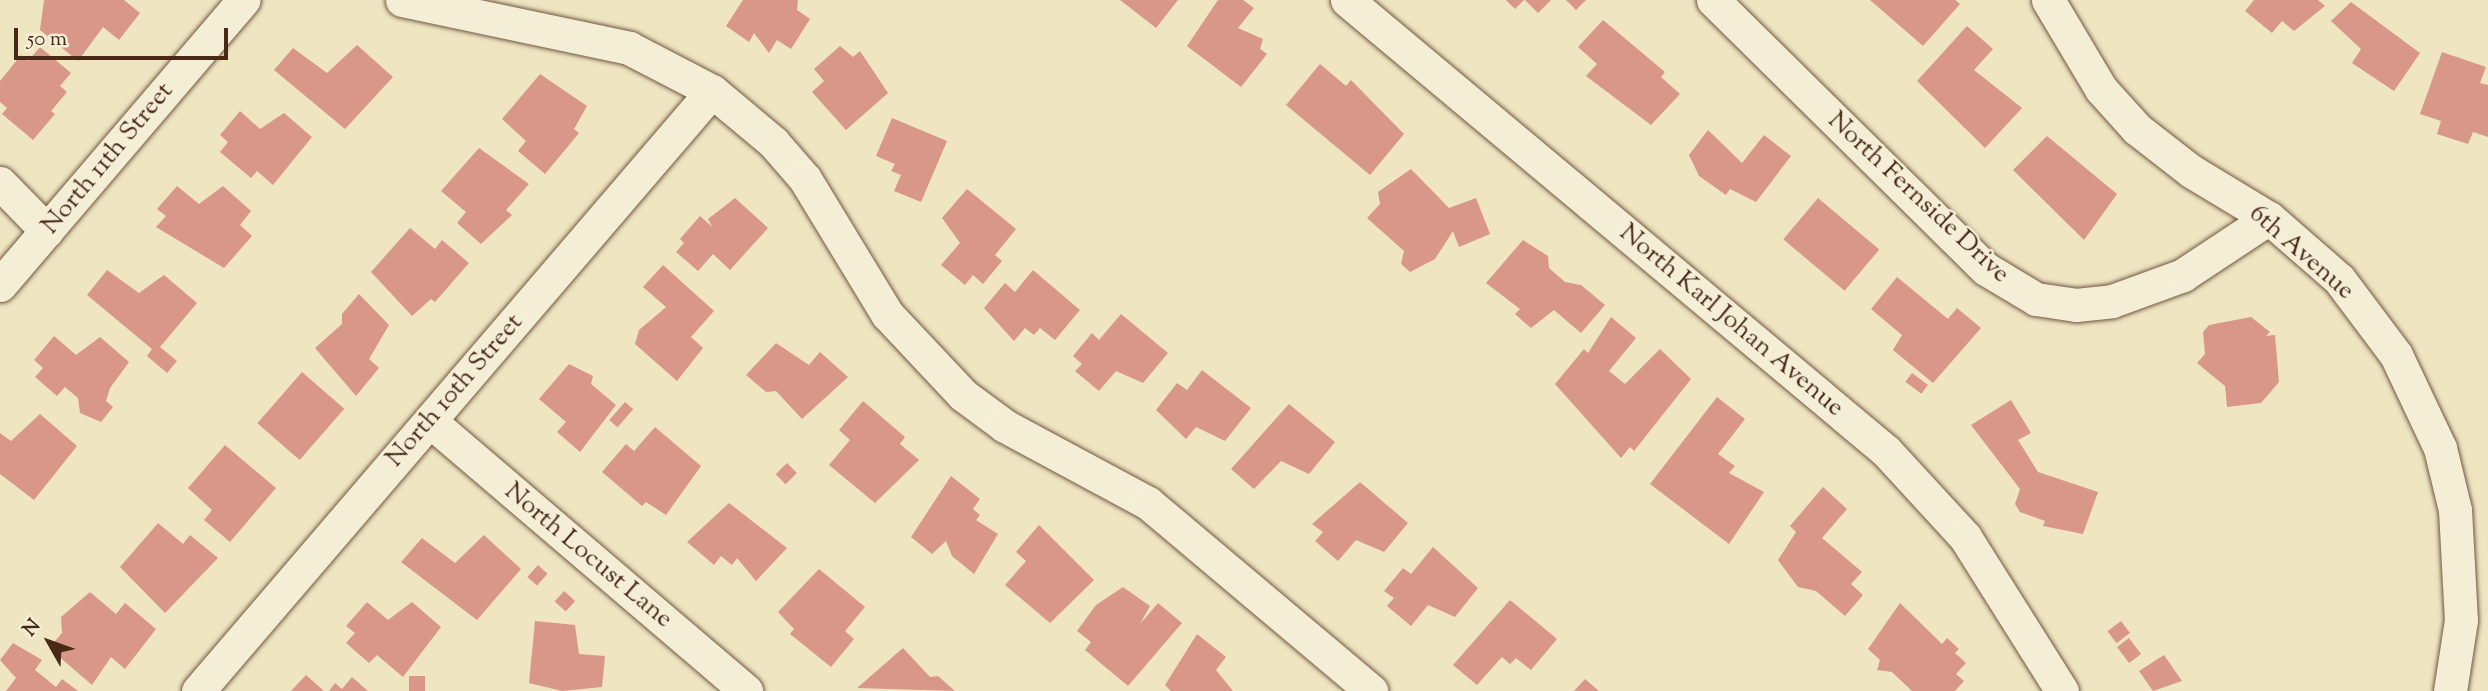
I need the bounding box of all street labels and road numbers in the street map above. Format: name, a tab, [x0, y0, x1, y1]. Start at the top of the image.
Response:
street label: North 11th Street	[35, 77, 181, 241]
street label: North Fernside Drive	[1821, 106, 2015, 290]
street label: 6th Avenue	[2242, 199, 2360, 307]
street label: North Karl Johan Avenue	[1612, 218, 1850, 424]
street label: North 10th Street	[380, 308, 530, 474]
street label: North Locust Lane	[497, 476, 679, 636]

